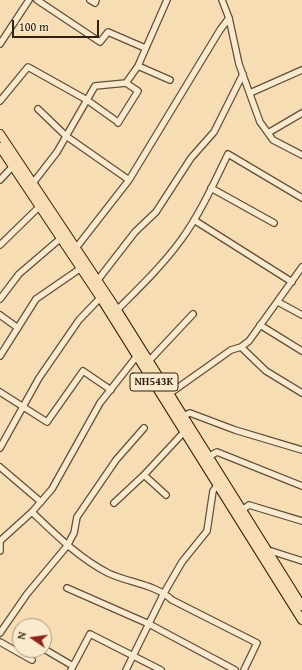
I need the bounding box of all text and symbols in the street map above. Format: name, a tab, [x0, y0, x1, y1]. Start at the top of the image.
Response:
scale bar	[14, 12, 101, 38]
text: 100 m	[19, 18, 49, 35]
road number: NH543K	[130, 373, 178, 391]
north arrow	[12, 618, 52, 658]
text: N	[13, 630, 30, 641]

